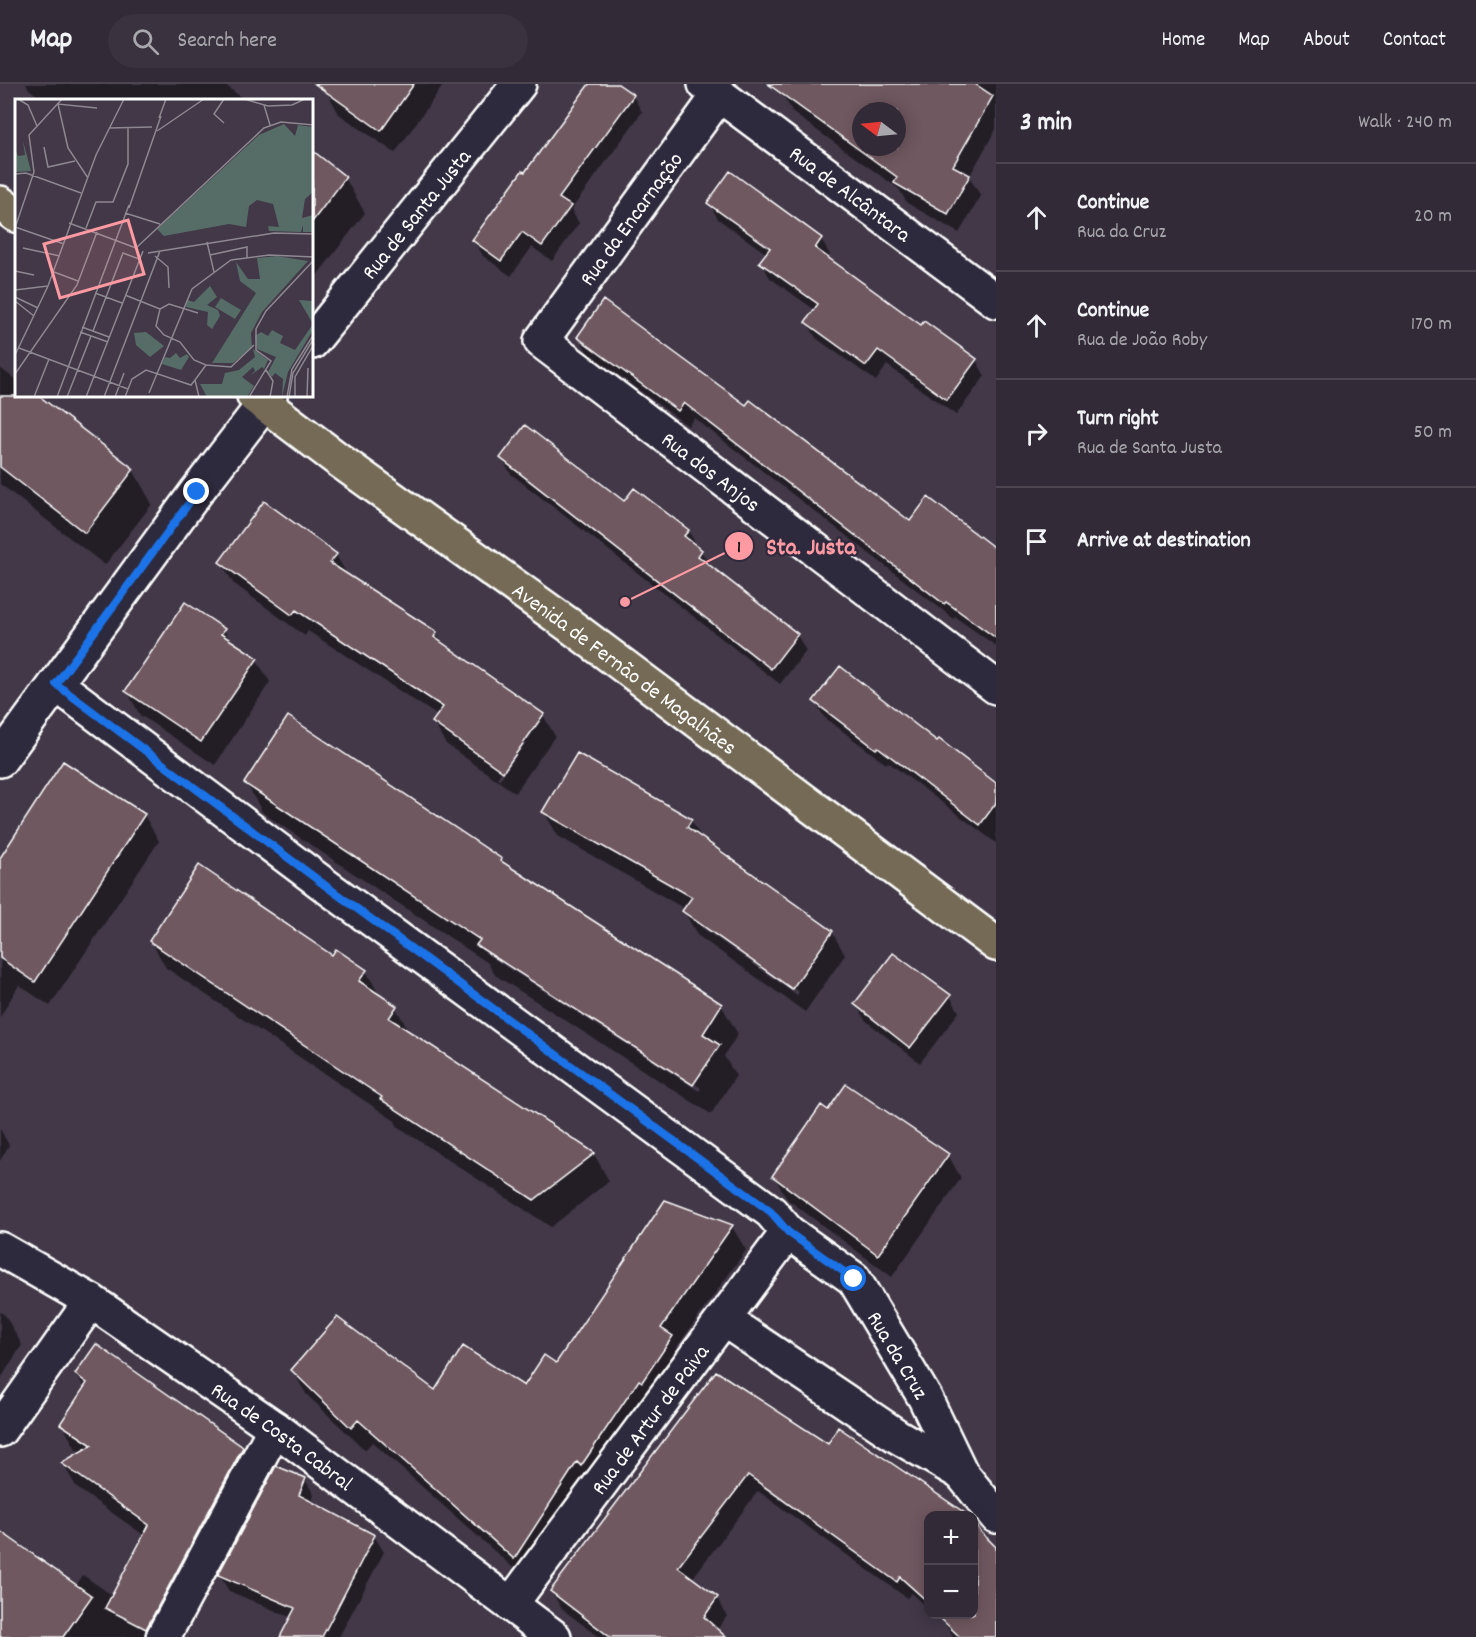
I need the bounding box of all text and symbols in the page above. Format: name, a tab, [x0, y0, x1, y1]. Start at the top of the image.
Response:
search box	[108, 14, 528, 68]
text: Map	[30, 21, 72, 61]
icon: search	[129, 25, 162, 58]
text: Search here	[177, 26, 277, 57]
text: Home	[1161, 26, 1205, 56]
text: Map	[1238, 26, 1270, 56]
text: About	[1303, 26, 1350, 56]
text: Contact	[1383, 26, 1446, 56]
inset map	[15, 99, 314, 398]
north arrow	[852, 102, 906, 156]
text: 3 min	[1020, 105, 1072, 142]
text: Walk · 240 m	[1358, 109, 1452, 137]
street label: Rua de Alcântara	[781, 140, 917, 252]
street label: Rua de Santa Justa	[356, 143, 480, 287]
street label: Rua da Encarnação	[574, 147, 692, 293]
text: Continue	[1077, 188, 1149, 219]
icon: ahead	[1020, 201, 1053, 234]
text: 20 m	[1414, 203, 1452, 231]
text: Rua da Cruz	[1077, 219, 1166, 247]
text: Continue	[1077, 296, 1149, 327]
icon: ahead	[1020, 309, 1053, 342]
text: 170 m	[1411, 311, 1452, 339]
text: Rua de João Roby	[1077, 327, 1207, 355]
text: Turn right	[1077, 404, 1159, 435]
icon: right	[1020, 417, 1053, 450]
text: 50 m	[1414, 419, 1452, 447]
street label: Rua dos Anjos	[654, 426, 765, 521]
text: Rua de Santa Justa	[1077, 435, 1222, 463]
route end	[183, 478, 209, 504]
callout: Sta. Justa	[724, 525, 868, 567]
icon: arrive	[1020, 525, 1053, 558]
text: Arrive at destination	[1077, 526, 1251, 557]
text: Sta. Justa	[766, 532, 856, 566]
text: 1	[737, 536, 741, 561]
street label: Avenida de Fernão de Magalhães	[504, 577, 742, 764]
route start	[840, 1265, 866, 1291]
street label: Rua da Cruz	[858, 1306, 935, 1407]
street label: Rua de Artur de Paiva	[585, 1339, 719, 1502]
street label: Rua de Costa Cabral	[204, 1376, 358, 1500]
map controls	[924, 1511, 978, 1619]
button: +	[924, 1511, 978, 1565]
button: −	[924, 1565, 978, 1619]

